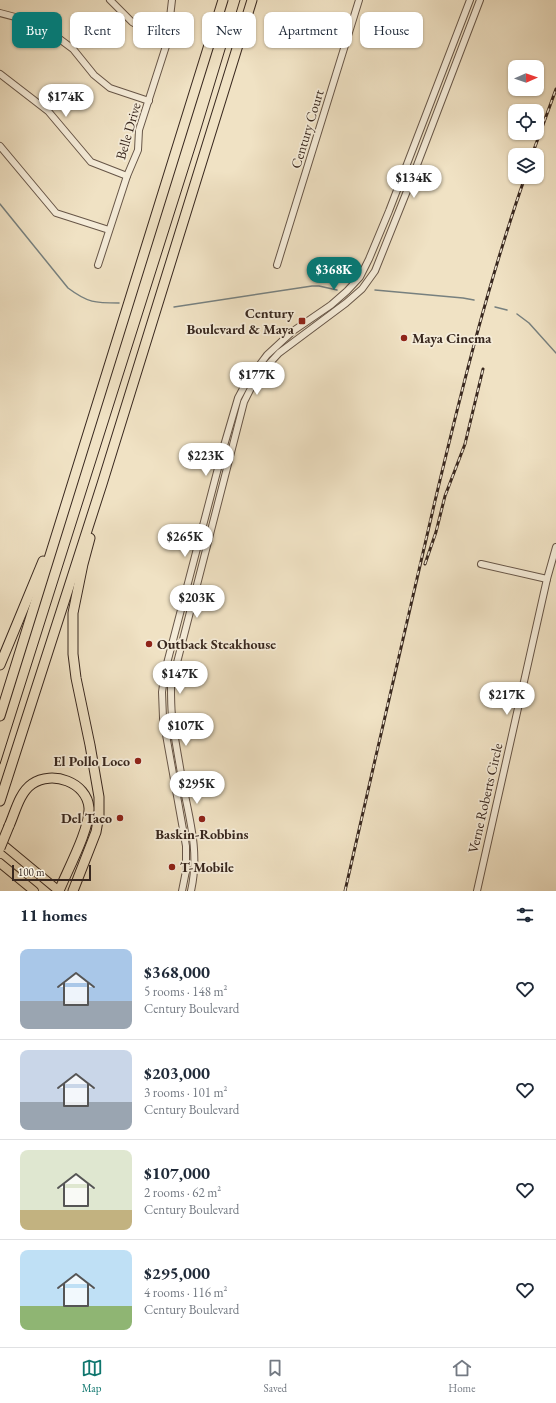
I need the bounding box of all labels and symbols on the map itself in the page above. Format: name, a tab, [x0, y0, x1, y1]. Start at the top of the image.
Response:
north arrow	[508, 60, 544, 96]
pin: $174K	[38, 84, 94, 118]
street label: Century Court	[286, 87, 328, 171]
street label: Belle Drive	[111, 100, 145, 162]
pin: $134K	[386, 165, 442, 199]
pin: $368K	[306, 257, 362, 291]
place label: Century Boulevard & Maya	[186, 304, 295, 338]
marker: Century Boulevard & Maya	[297, 316, 307, 326]
place label: Maya Cinema	[412, 329, 492, 347]
marker: Maya Cinema	[399, 333, 409, 343]
pin: $177K	[229, 362, 285, 396]
pin: $223K	[178, 443, 234, 477]
pin: $265K	[157, 524, 213, 558]
pin: $203K	[169, 585, 225, 619]
place label: Outback Steakhouse	[157, 635, 276, 653]
marker: Outback Steakhouse	[144, 639, 154, 649]
pin: $147K	[152, 661, 208, 695]
pin: $217K	[479, 682, 535, 716]
pin: $107K	[158, 713, 214, 747]
street label: Verne Roberts Circle	[464, 741, 507, 855]
place label: El Pollo Loco	[53, 752, 130, 770]
marker: El Pollo Loco	[133, 756, 143, 766]
pin: $295K	[169, 771, 225, 805]
place label: Del Taco	[61, 809, 112, 827]
marker: Del Taco	[115, 813, 125, 823]
marker: Baskin-Robbins	[197, 814, 207, 824]
place label: Baskin-Robbins	[155, 825, 249, 843]
place label: T-Mobile	[180, 858, 234, 876]
marker: T-Mobile	[167, 862, 177, 872]
scale bar	[12, 863, 91, 882]

